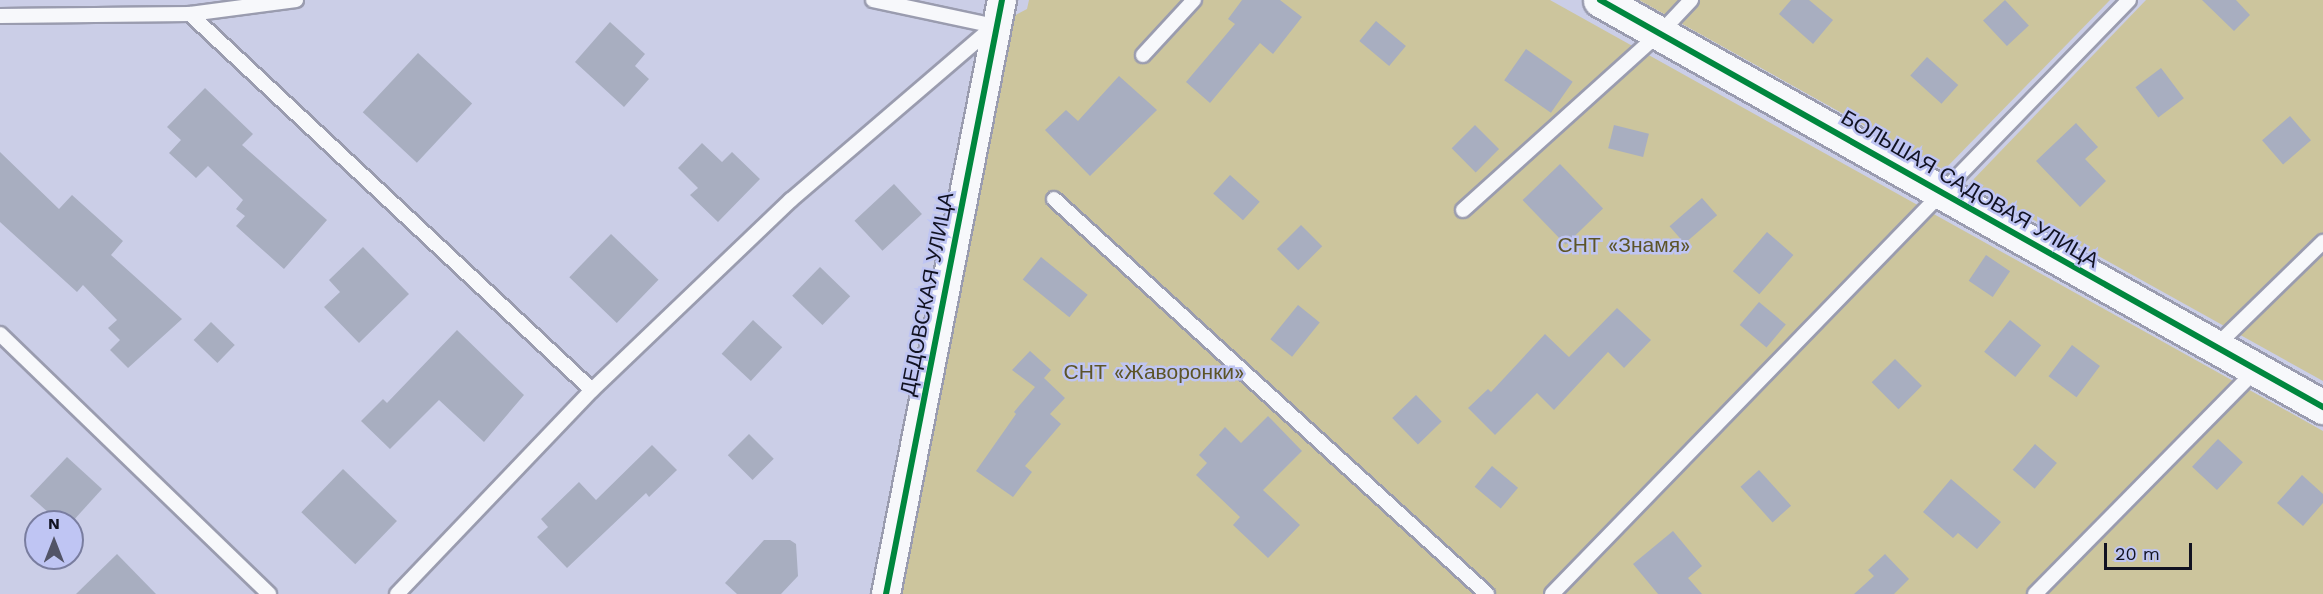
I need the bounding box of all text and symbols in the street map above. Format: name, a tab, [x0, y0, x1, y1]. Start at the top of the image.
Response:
street label: БОЛЬШАЯ САДОВАЯ УЛИЦА	[1837, 105, 2103, 273]
street label: ДЕДОВСКАЯ УЛИЦА	[895, 190, 959, 398]
park label: СНТ «Знамя»	[1558, 232, 1690, 258]
park label: СНТ «Жаворонки»	[1064, 359, 1244, 385]
north arrow	[24, 510, 84, 570]
text: N	[48, 514, 60, 533]
scale bar	[2107, 531, 2196, 569]
text: 20 m	[2115, 543, 2160, 564]

